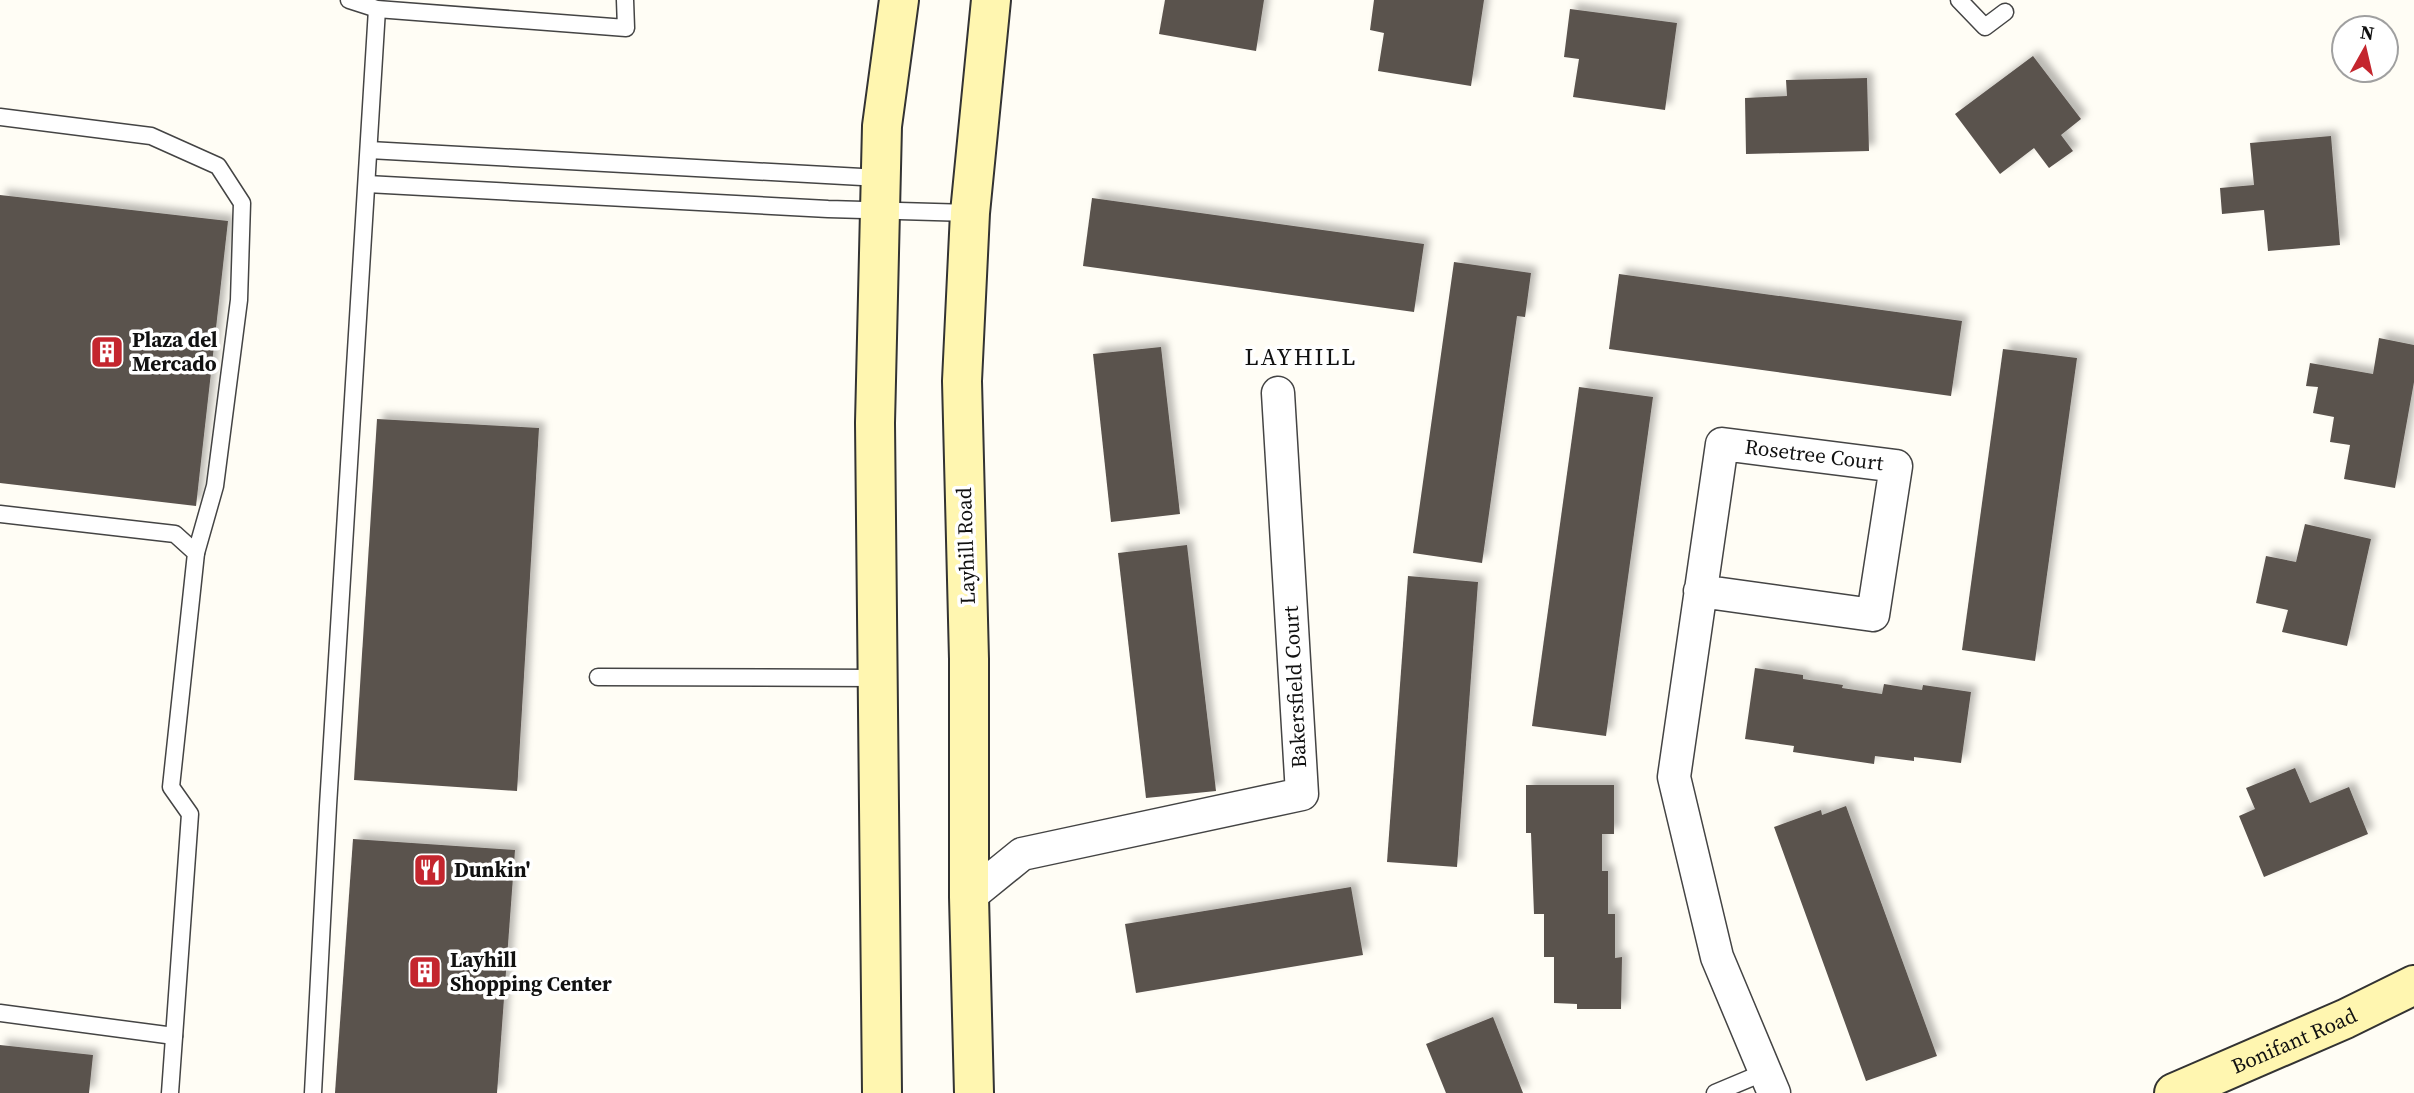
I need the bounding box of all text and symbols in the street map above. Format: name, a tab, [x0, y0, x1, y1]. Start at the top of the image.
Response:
north arrow	[2330, 14, 2400, 84]
text: N	[2359, 18, 2376, 46]
place label: Plaza del Mercado	[132, 325, 218, 378]
building icon: Plaza del Mercado	[88, 333, 126, 371]
district label: LAYHILL	[1244, 340, 1358, 373]
street label: Rosetree Court	[1743, 432, 1885, 477]
street label: Layhill Road	[949, 487, 982, 605]
street label: Bakersfield Court	[1276, 605, 1313, 769]
restaurant icon: Dunkin'	[411, 851, 449, 889]
place label: Dunkin'	[454, 855, 530, 884]
place label: Layhill Shopping Center	[450, 945, 612, 998]
building icon: Layhill Shopping Center	[406, 953, 444, 991]
street label: Bonifant Road	[2227, 1000, 2362, 1080]

